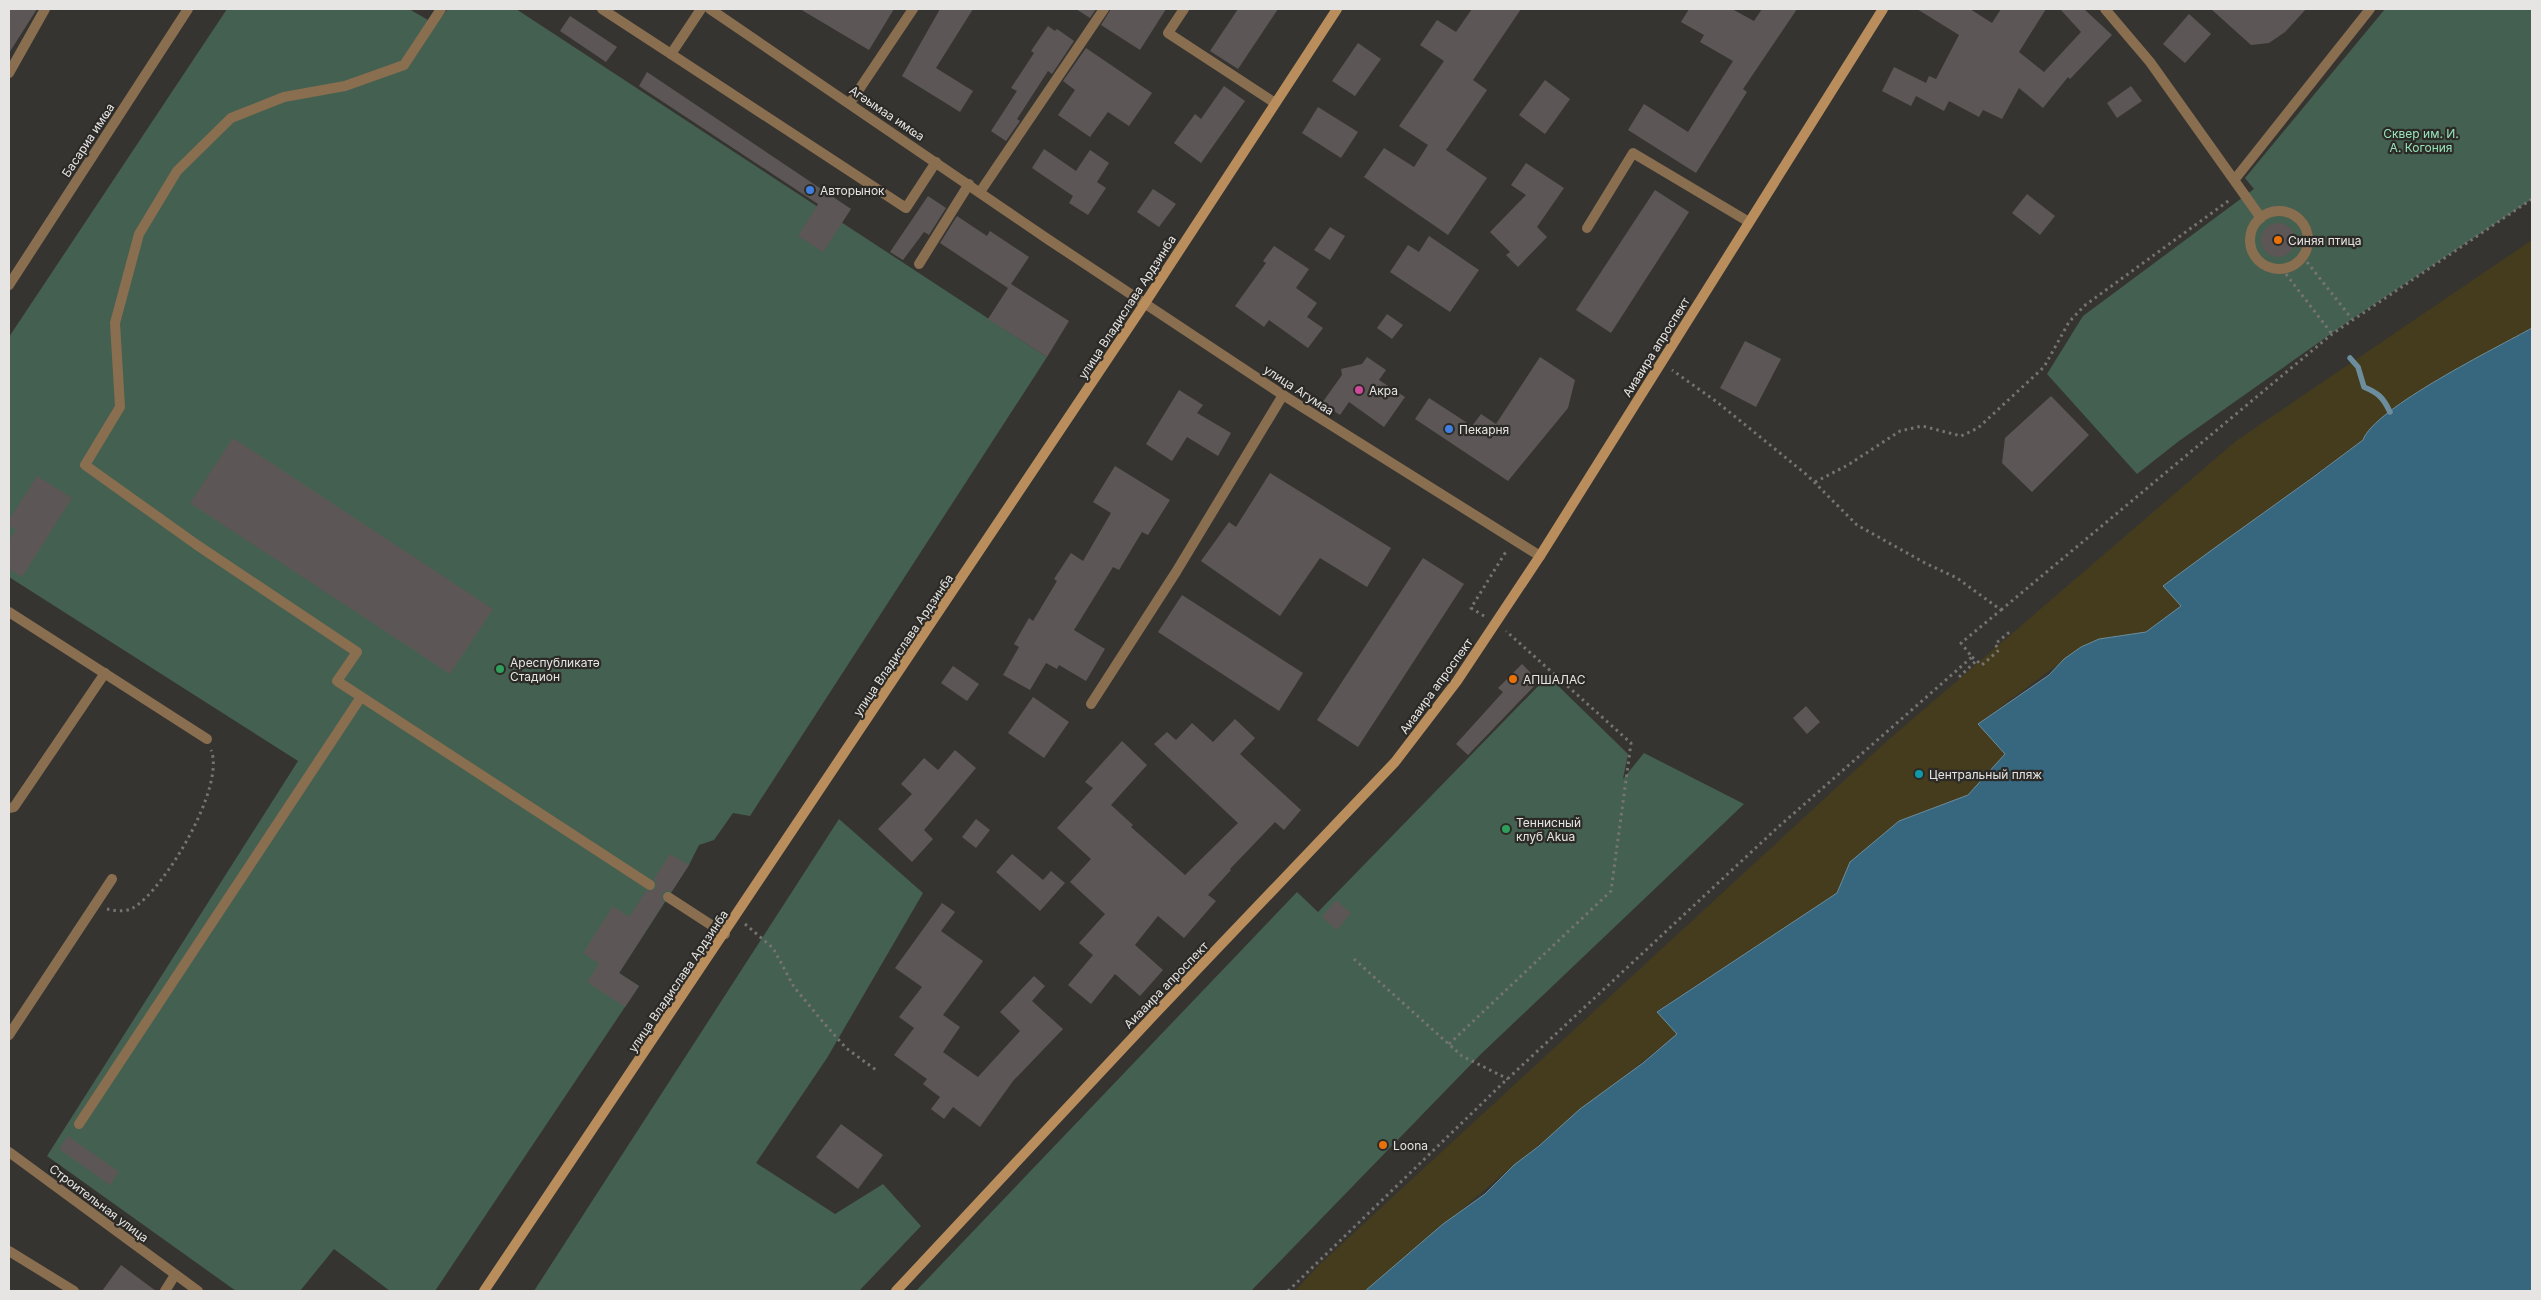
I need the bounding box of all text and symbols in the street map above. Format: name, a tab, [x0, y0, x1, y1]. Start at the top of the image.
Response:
street label: Агәымаа имҩа	[846, 82, 928, 144]
street label: Басариа имҩа	[59, 100, 117, 180]
park label: Сквер им. И. А. Когония	[2383, 126, 2459, 155]
place label: Авторынок	[820, 183, 885, 198]
marker: Авторынок	[804, 184, 816, 196]
street label: улица Владислава Ардзинба	[1075, 232, 1179, 382]
place label: Синяя птица	[2288, 233, 2361, 248]
marker: Синяя птица	[2272, 234, 2284, 246]
street label: Аиааира апроспект	[1619, 294, 1693, 400]
street label: улица Агумаа	[1261, 362, 1337, 418]
place label: Акра	[1369, 383, 1398, 398]
marker: Акра	[1353, 384, 1365, 396]
place label: Пекарня	[1459, 422, 1509, 437]
marker: Пекарня	[1443, 423, 1455, 435]
street label: улица Владислава Ардзинба	[850, 571, 956, 719]
street label: Аиааира апроспект	[1396, 635, 1476, 737]
place label: Ареспубликатә Стадион	[510, 655, 600, 684]
marker: Ареспубликатә Стадион	[494, 663, 506, 675]
place label: АПШАЛАС	[1523, 672, 1586, 687]
marker: АПШАЛАС	[1507, 673, 1519, 685]
place label: Центральный пляж	[1929, 767, 2042, 782]
marker: Центральный пляж	[1913, 768, 1925, 780]
place label: Теннисный клуб Akua	[1516, 815, 1581, 844]
marker: Теннисный клуб Akua	[1500, 823, 1512, 835]
street label: улица Владислава Ардзинба	[625, 907, 731, 1055]
street label: Аиааира апроспект	[1121, 938, 1212, 1032]
place label: Loona	[1393, 1138, 1428, 1153]
marker: Loona	[1377, 1139, 1389, 1151]
street label: Строительная улица	[47, 1161, 151, 1245]

